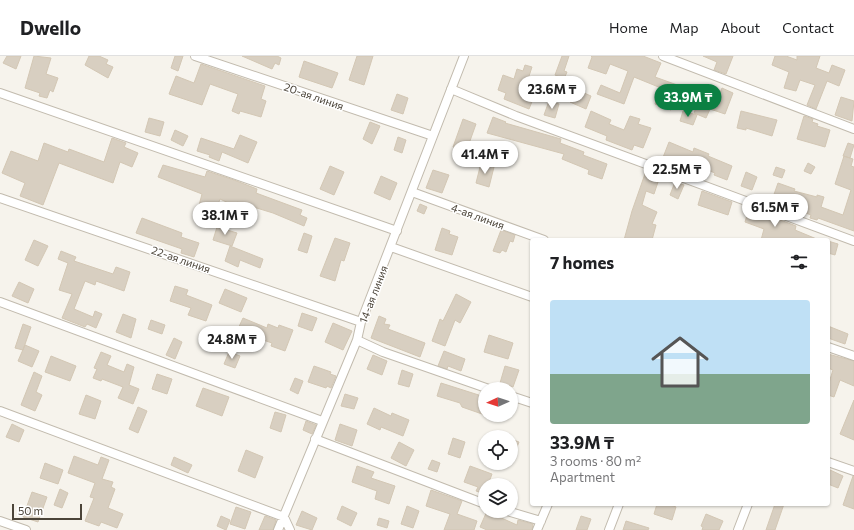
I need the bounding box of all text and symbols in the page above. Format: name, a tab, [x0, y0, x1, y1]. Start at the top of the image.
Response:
text: Dwello	[20, 16, 81, 39]
text: Home	[609, 19, 648, 36]
text: Map	[670, 19, 698, 36]
text: About	[720, 19, 760, 36]
text: Contact	[782, 19, 834, 36]
pin: 23.6M ₸	[515, 76, 589, 110]
street label: 20-ая линия	[282, 80, 346, 112]
text: 23.6M ₸	[527, 81, 577, 97]
pin: 33.9M ₸	[651, 84, 725, 118]
text: 33.9M ₸	[663, 89, 713, 105]
pin: 41.4M ₸	[448, 141, 522, 175]
text: 41.4M ₸	[461, 146, 509, 162]
pin: 22.5M ₸	[640, 156, 714, 190]
text: 22.5M ₸	[653, 161, 701, 177]
pin: 61.5M ₸	[738, 194, 812, 228]
text: 61.5M ₸	[751, 199, 799, 215]
street label: 4-ая линия	[450, 200, 506, 232]
pin: 38.1M ₸	[188, 202, 262, 236]
text: 38.1M ₸	[202, 207, 248, 223]
street label: 22-ая линия	[150, 243, 212, 275]
icon: filters	[788, 251, 810, 273]
text: 7 homes	[550, 252, 614, 273]
street label: 14-ая линия	[356, 263, 390, 325]
pin: 24.8M ₸	[195, 326, 269, 360]
icon: home	[644, 326, 716, 398]
text: 24.8M ₸	[207, 331, 257, 347]
north arrow	[478, 382, 518, 422]
map controls	[478, 382, 518, 518]
button: locate	[478, 430, 518, 470]
text: 33.9M ₸	[550, 432, 614, 453]
text: 3 rooms · 80 m²	[550, 453, 641, 469]
text: Apartment	[550, 469, 615, 485]
button: layers	[478, 478, 518, 518]
scale bar	[12, 502, 82, 521]
text: 50 m	[18, 504, 43, 517]

